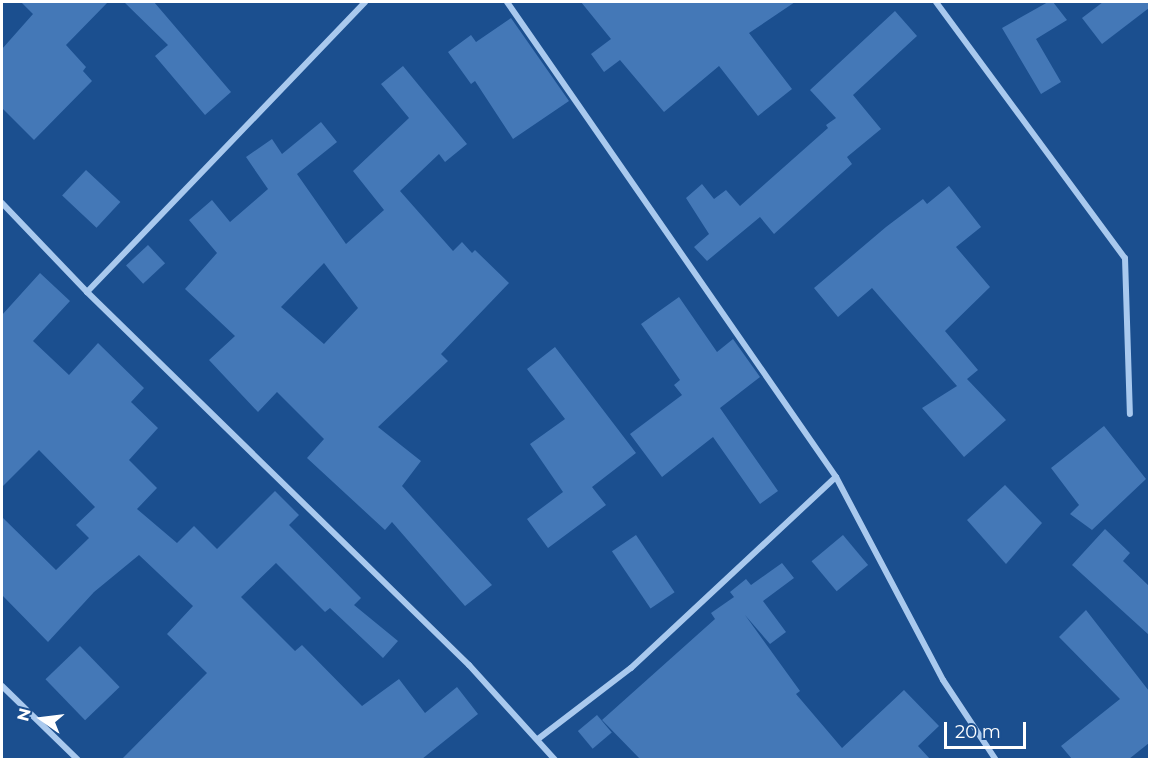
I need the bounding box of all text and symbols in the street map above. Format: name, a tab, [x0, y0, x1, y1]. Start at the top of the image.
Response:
north arrow	[12, 689, 72, 749]
text: N	[13, 706, 35, 723]
scale bar	[947, 710, 1030, 748]
text: 20 m	[955, 721, 1001, 743]

